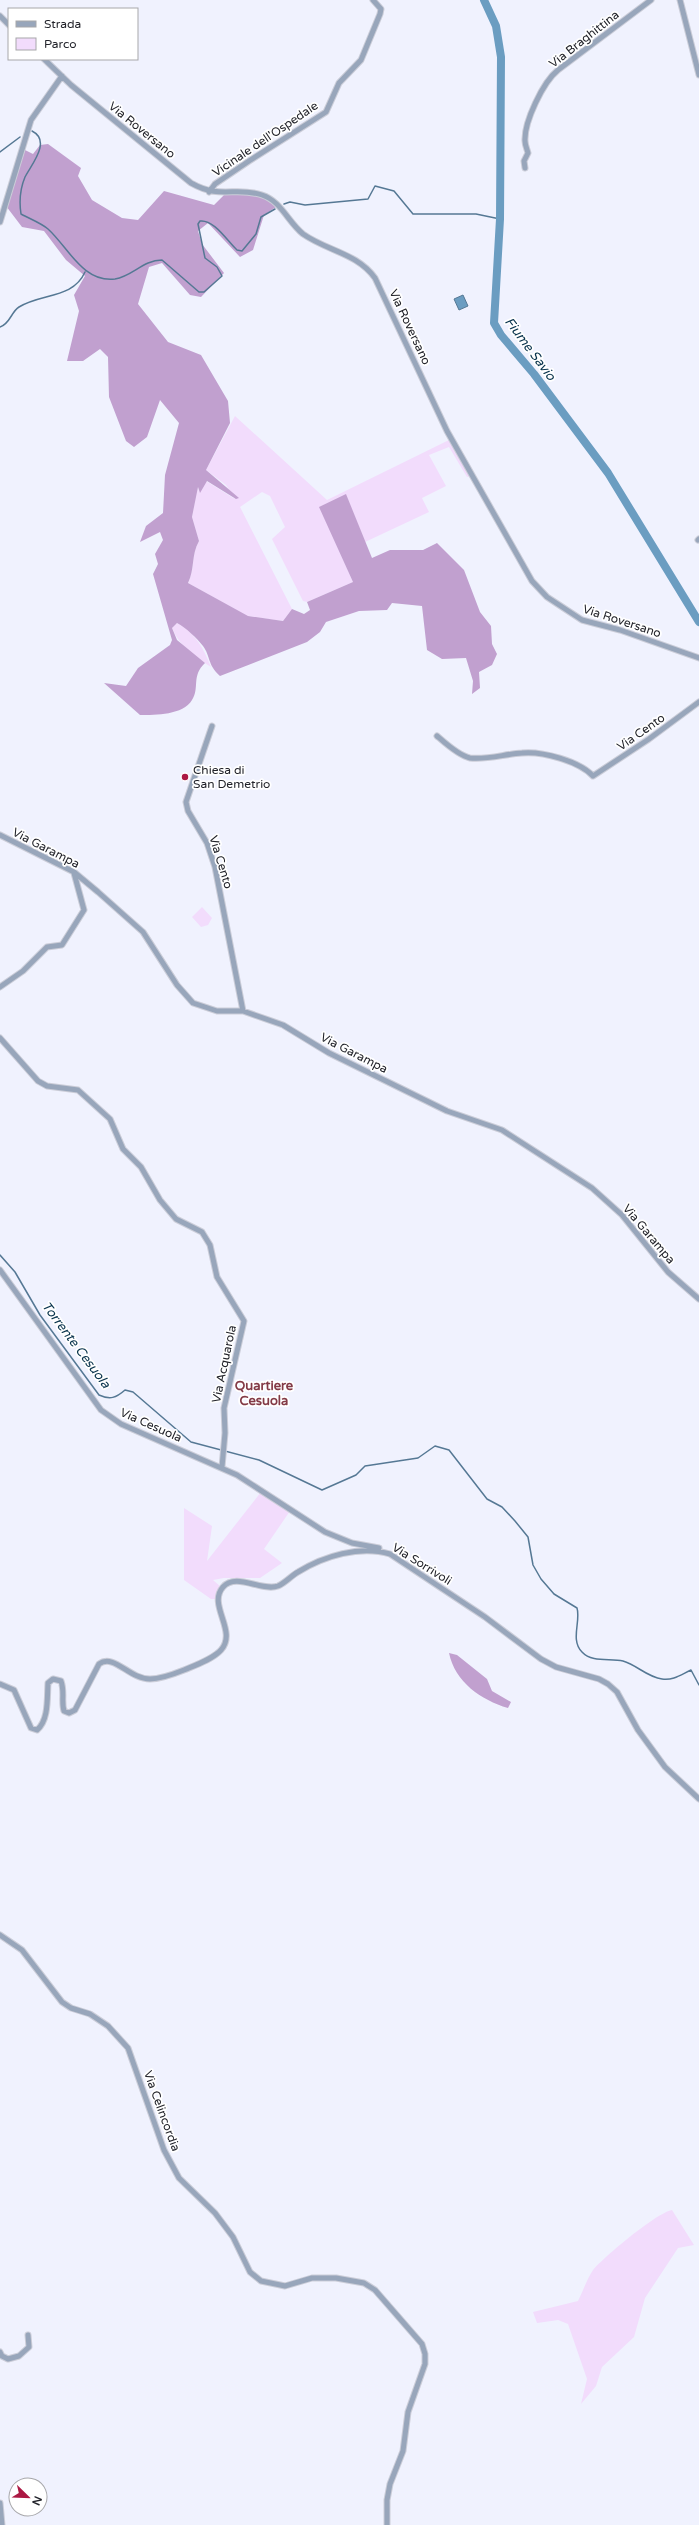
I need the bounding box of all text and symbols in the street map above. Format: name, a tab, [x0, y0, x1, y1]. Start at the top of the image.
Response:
street label: Via Braghittina	[546, 7, 622, 71]
legend	[8, 8, 138, 60]
text: Strada	[44, 17, 81, 31]
text: Parco	[44, 37, 77, 51]
street label: Vicinale dell'Ospedale	[210, 98, 321, 180]
street label: Via Roversano	[106, 99, 178, 161]
street label: Via Roversano	[386, 287, 434, 367]
water label: Fiume Savio	[501, 314, 560, 385]
street label: Via Roversano	[581, 602, 663, 640]
street label: Via Cento	[614, 711, 668, 753]
place label: Chiesa di San Demetrio	[193, 763, 270, 791]
marker: Chiesa di San Demetrio	[180, 772, 190, 782]
street label: Via Garampa	[10, 825, 82, 871]
street label: Via Cento	[206, 834, 236, 890]
street label: Via Garampa	[318, 1030, 390, 1076]
street label: Via Garampa	[620, 1201, 678, 1267]
water label: Torrente Cesuola	[38, 1299, 114, 1392]
street label: Via Acquarola	[209, 1324, 239, 1404]
district label: Quartiere Cesuola	[235, 1378, 294, 1409]
street label: Via Cesuola	[118, 1405, 184, 1445]
street label: Via Sorrivoli	[390, 1540, 454, 1588]
street label: Via Celincordia	[141, 2069, 183, 2153]
north arrow	[8, 2477, 48, 2517]
text: N	[29, 2494, 44, 2507]

